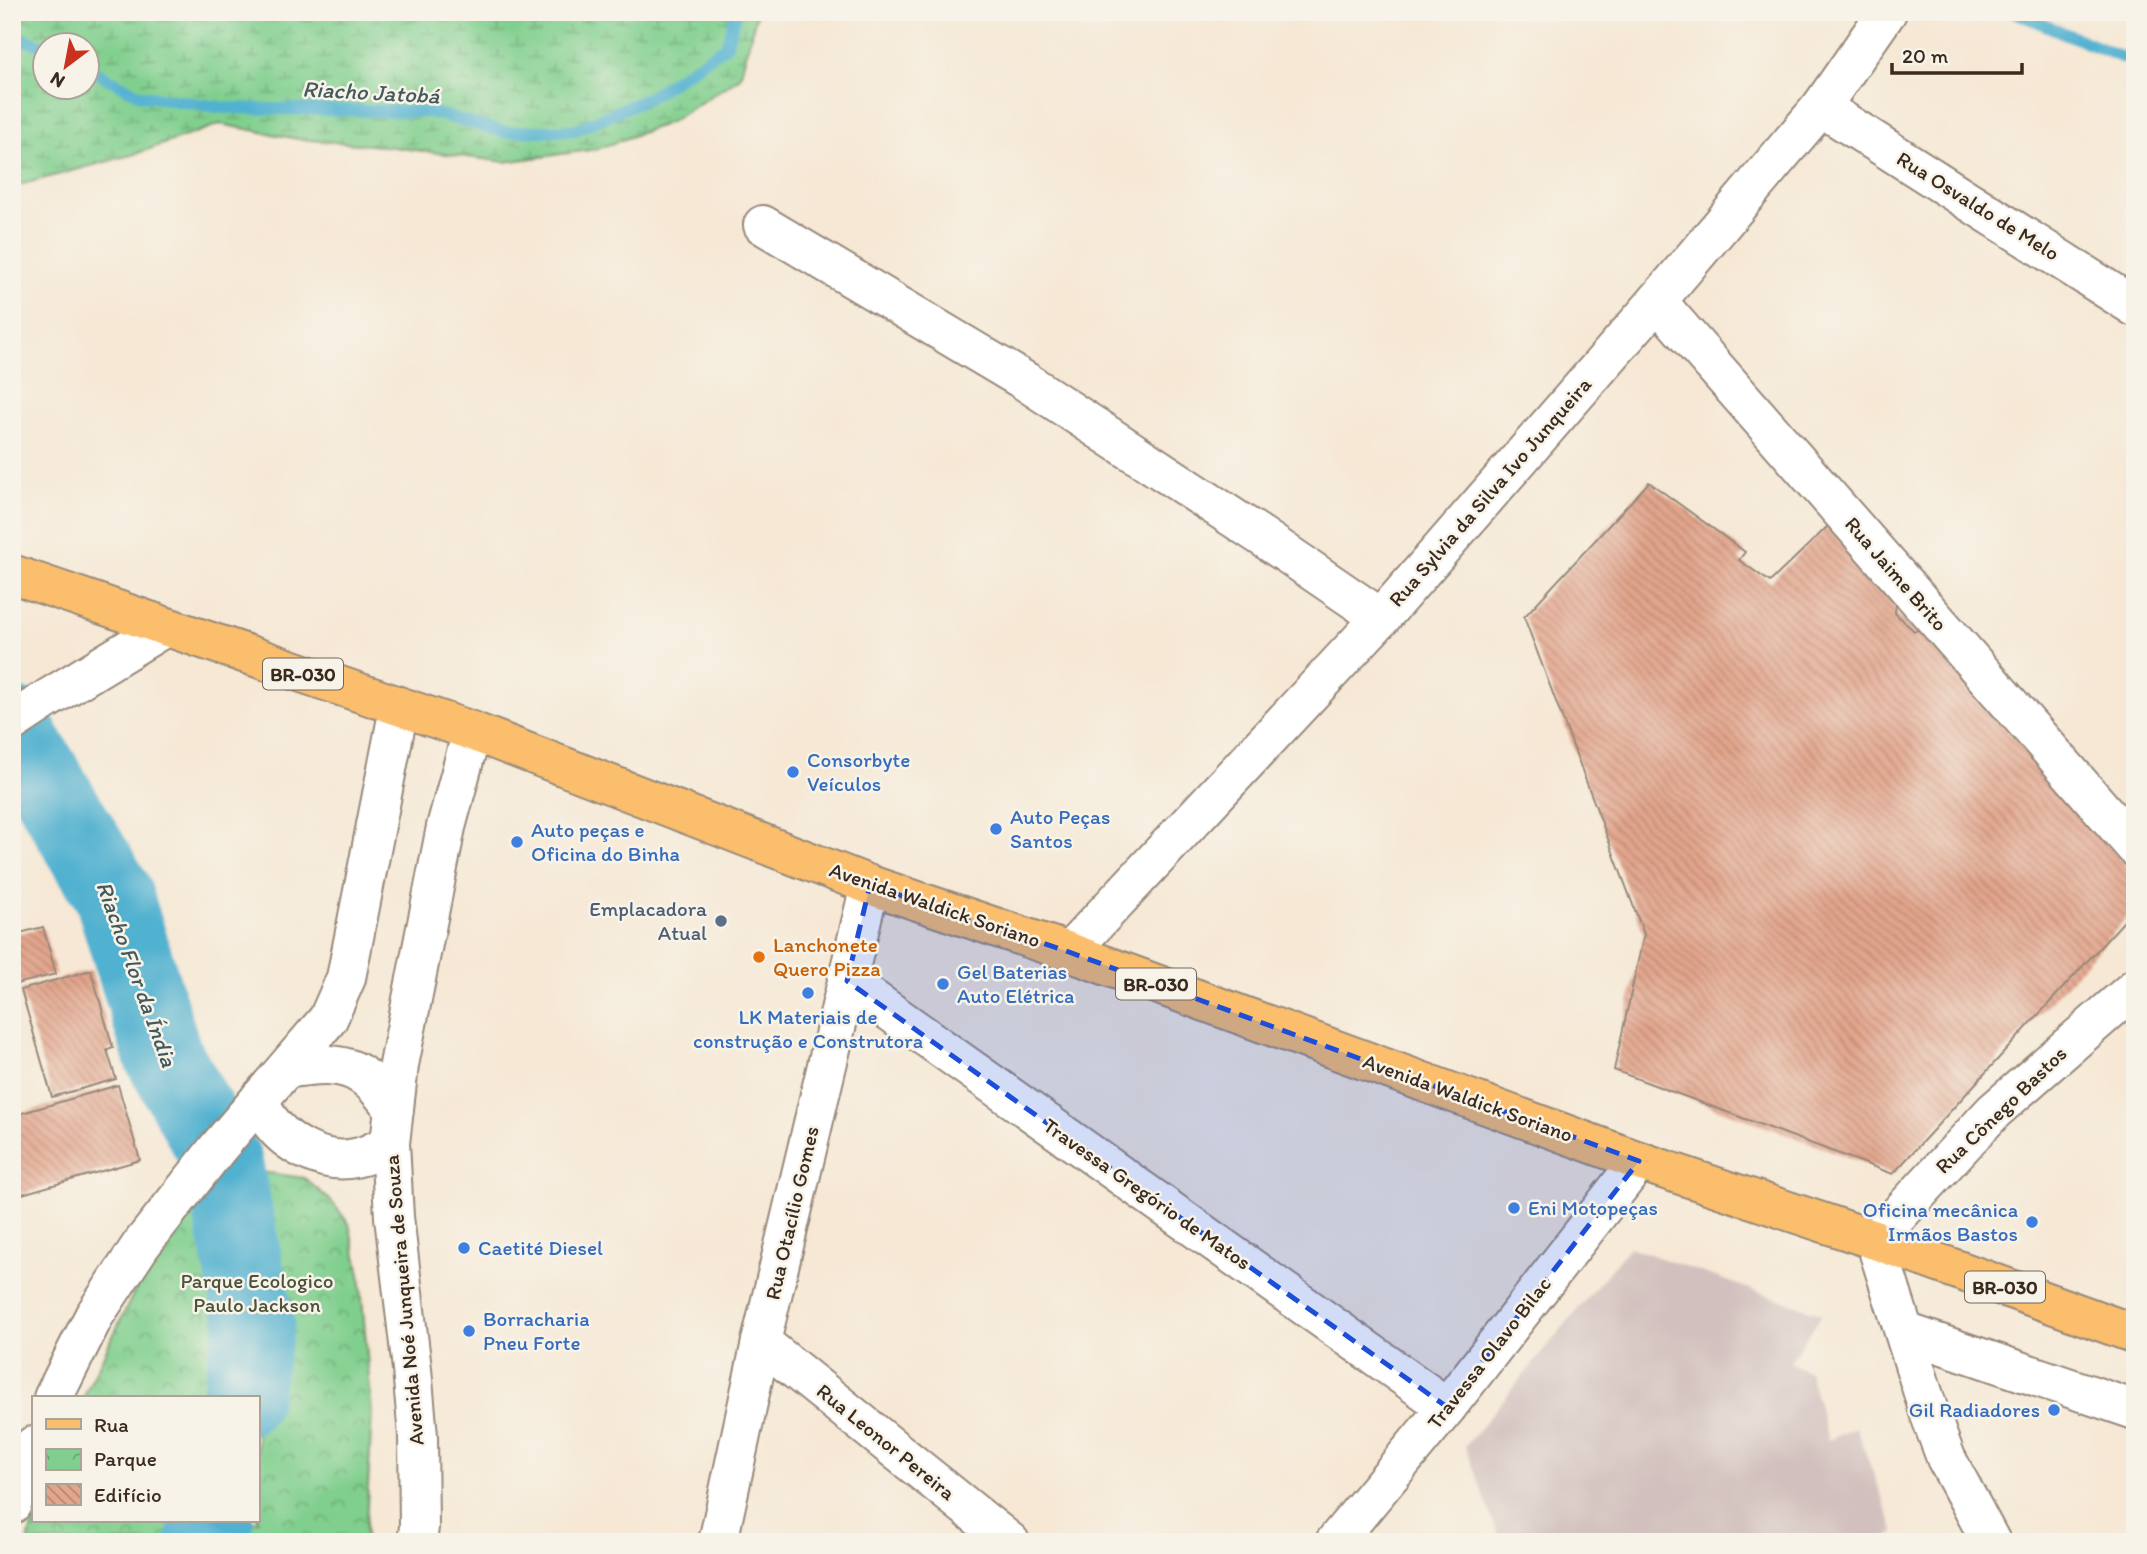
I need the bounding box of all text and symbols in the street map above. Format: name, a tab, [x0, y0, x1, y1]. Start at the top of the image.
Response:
north arrow	[32, 32, 102, 102]
scale bar	[1892, 32, 2021, 76]
text: 20 m	[1902, 43, 1949, 68]
text: N	[46, 67, 69, 93]
water label: Riacho Jatobá	[302, 74, 441, 110]
street label: Rua Osvaldo de Melo	[1892, 145, 2064, 266]
street label: Rua Sylvia da Silva Ivo Junqueira	[1383, 372, 1596, 612]
street label: Rua Jaime Brito	[1840, 511, 1953, 636]
road number: BR-030	[263, 659, 343, 690]
place label: Consorbyte Veículos	[807, 747, 910, 796]
marker: Consorbyte Veículos	[785, 764, 801, 780]
place label: Auto Peças Santos	[1010, 804, 1110, 853]
place label: Auto peças e Oficina do Binha	[531, 817, 680, 866]
marker: Auto Peças Santos	[988, 821, 1004, 837]
marker: Auto peças e Oficina do Binha	[509, 834, 525, 850]
street label: Avenida Waldick Soriano	[826, 857, 1044, 952]
water label: Riacho Flor da Índia	[90, 877, 184, 1072]
place label: Emplacadora Atual	[589, 896, 707, 945]
marker: Emplacadora Atual	[713, 913, 729, 929]
place label: Lanchonete Quero Pizza	[773, 932, 881, 981]
marker: Lanchonete Quero Pizza	[751, 949, 767, 965]
place label: Gel Baterias Auto Elétrica	[957, 959, 1074, 1008]
road number: BR-030	[1116, 968, 1196, 1000]
marker: Gel Baterias Auto Elétrica	[935, 976, 951, 992]
marker: LK Materiais de construção e Construtora	[800, 985, 816, 1001]
place label: LK Materiais de construção e Construtora	[693, 1004, 923, 1053]
street label: Rua Cônego Bastos	[1930, 1041, 2072, 1179]
street label: Avenida Waldick Soriano	[1360, 1048, 1576, 1147]
street label: Travessa Gregório de Matos	[1039, 1112, 1256, 1275]
street label: Rua Otacílio Gomes	[759, 1124, 824, 1302]
street label: Avenida Noé Junqueira de Souza	[378, 1154, 429, 1446]
place label: Eni Motopeças	[1528, 1195, 1658, 1220]
place label: Oficina mecânica Irmãos Bastos	[1863, 1197, 2018, 1246]
marker: Eni Motopeças	[1506, 1200, 1522, 1216]
marker: Oficina mecânica Irmãos Bastos	[2024, 1214, 2040, 1230]
place label: Caetité Diesel	[478, 1235, 603, 1260]
marker: Caetité Diesel	[456, 1240, 472, 1256]
park label: Parque Ecologico Paulo Jackson	[180, 1268, 334, 1317]
street label: Travessa Olavo Bilac	[1421, 1272, 1556, 1434]
road number: BR-030	[1965, 1272, 2045, 1302]
place label: Borracharia Pneu Forte	[483, 1306, 590, 1355]
marker: Borracharia Pneu Forte	[461, 1323, 477, 1339]
street label: Rua Leonor Pereira	[812, 1378, 961, 1505]
legend	[32, 1396, 259, 1522]
place label: Gil Radiadores	[1909, 1397, 2040, 1422]
marker: Gil Radiadores	[2046, 1402, 2062, 1418]
text: Rua	[94, 1412, 129, 1437]
text: Parque	[94, 1446, 157, 1471]
text: Edifício	[94, 1482, 162, 1507]

